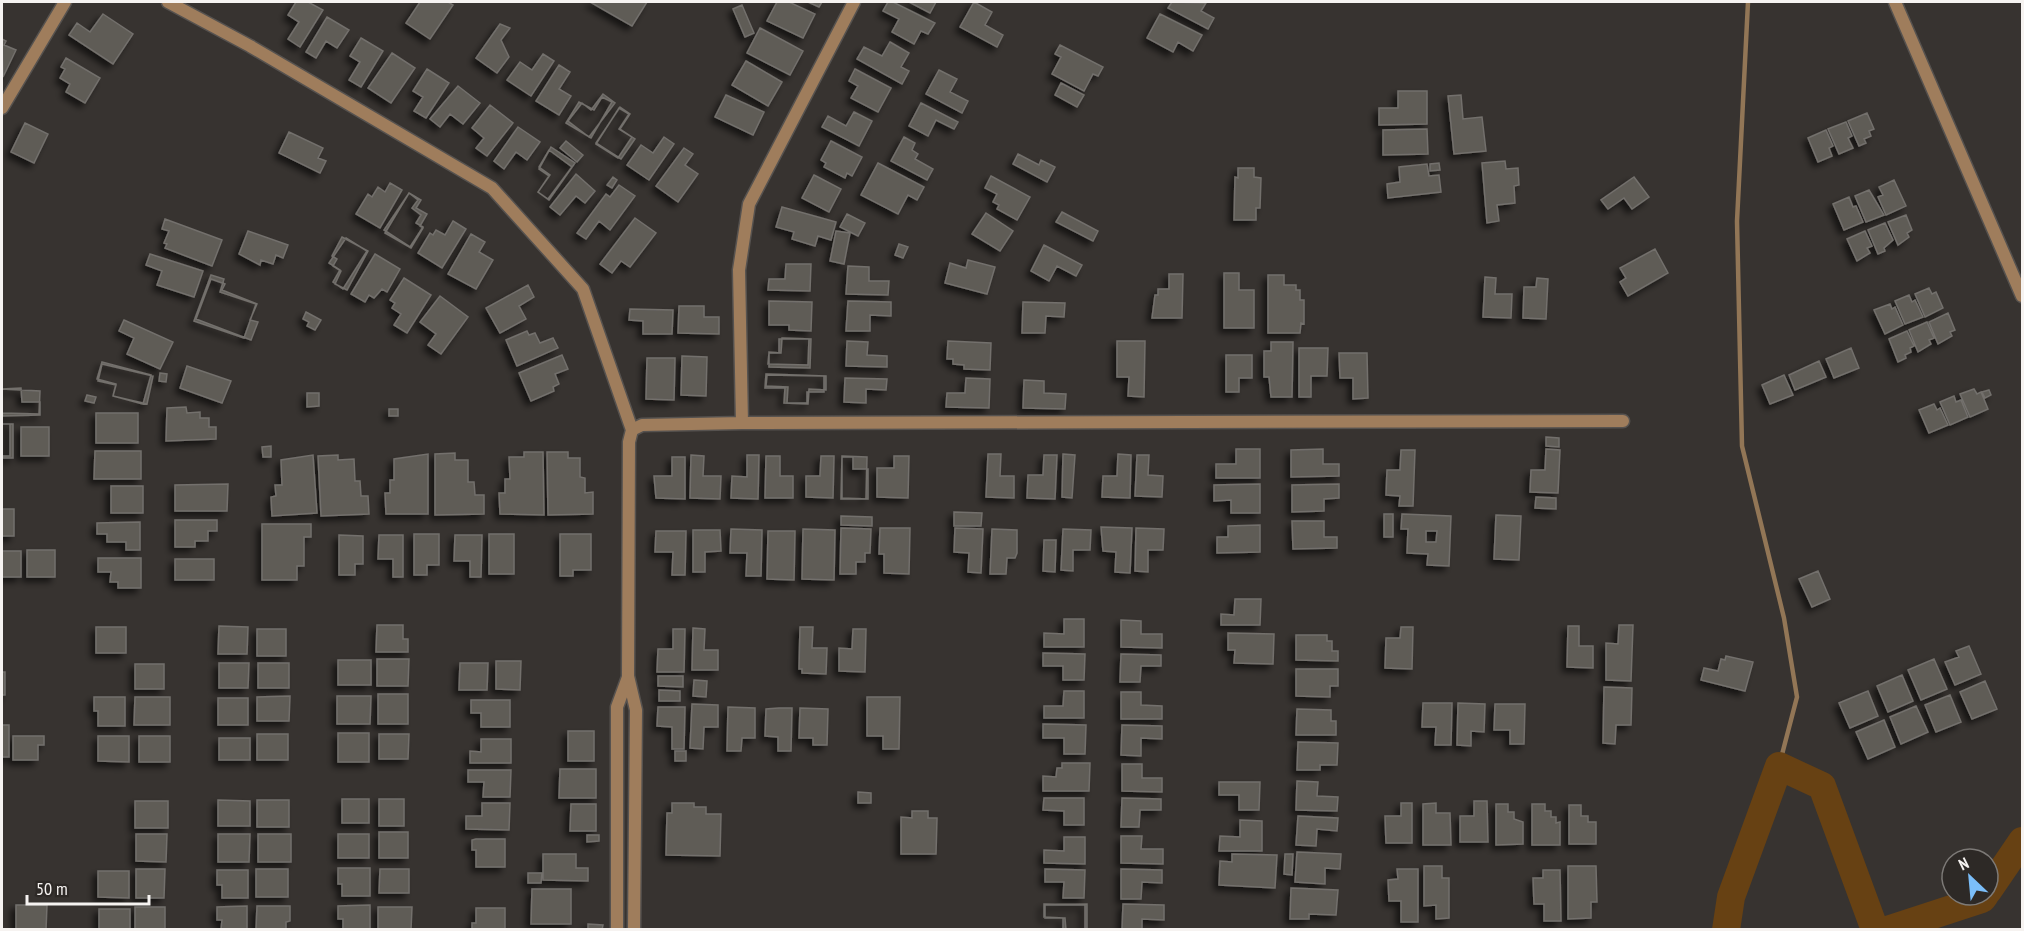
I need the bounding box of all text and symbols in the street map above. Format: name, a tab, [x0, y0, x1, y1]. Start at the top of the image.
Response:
north arrow	[1940, 847, 2000, 907]
text: N	[1955, 853, 1972, 874]
scale bar	[27, 868, 148, 906]
text: 50 m	[36, 877, 68, 900]

